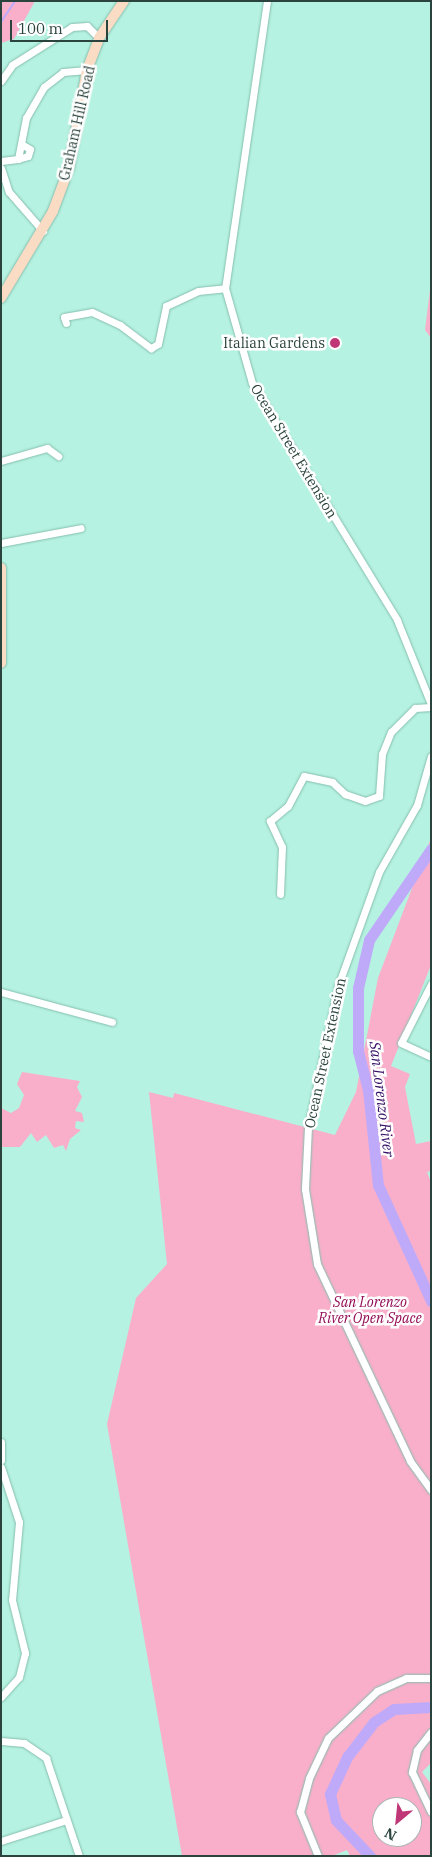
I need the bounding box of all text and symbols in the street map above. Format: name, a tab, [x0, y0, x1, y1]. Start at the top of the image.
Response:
scale bar	[12, 10, 110, 42]
text: 100 m	[18, 19, 63, 38]
street label: Graham Hill Road	[56, 64, 98, 182]
place label: Italian Gardens	[223, 335, 325, 351]
marker: Italian Gardens	[329, 337, 341, 349]
street label: Ocean Street Extension	[247, 381, 341, 521]
street label: Ocean Street Extension	[301, 976, 349, 1130]
water label: San Lorenzo River	[366, 1040, 398, 1158]
park label: San Lorenzo River Open Space	[318, 1294, 422, 1326]
north arrow	[372, 1797, 422, 1847]
text: N	[381, 1824, 400, 1845]

